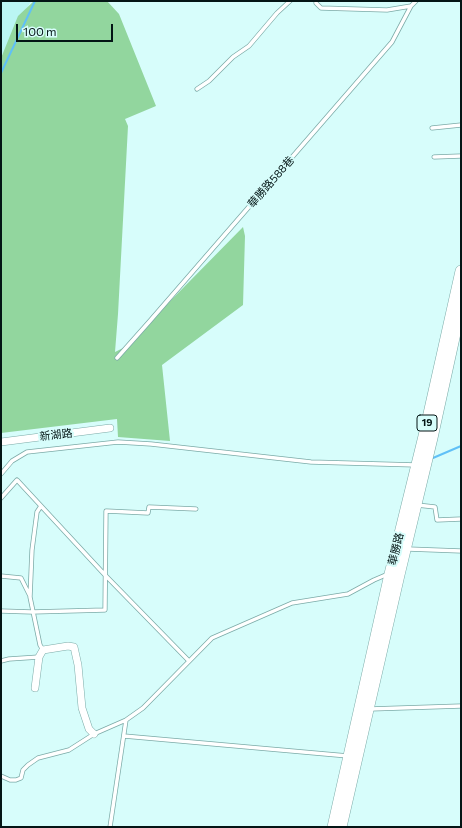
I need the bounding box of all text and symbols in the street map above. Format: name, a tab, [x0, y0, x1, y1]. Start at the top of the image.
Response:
scale bar	[18, 16, 115, 42]
text: 100 m	[23, 24, 57, 38]
street label: 華勝路588巷	[245, 154, 297, 210]
road number: 19	[417, 415, 437, 431]
street label: 新湖路	[39, 426, 73, 444]
street label: 華勝路	[386, 531, 406, 567]

